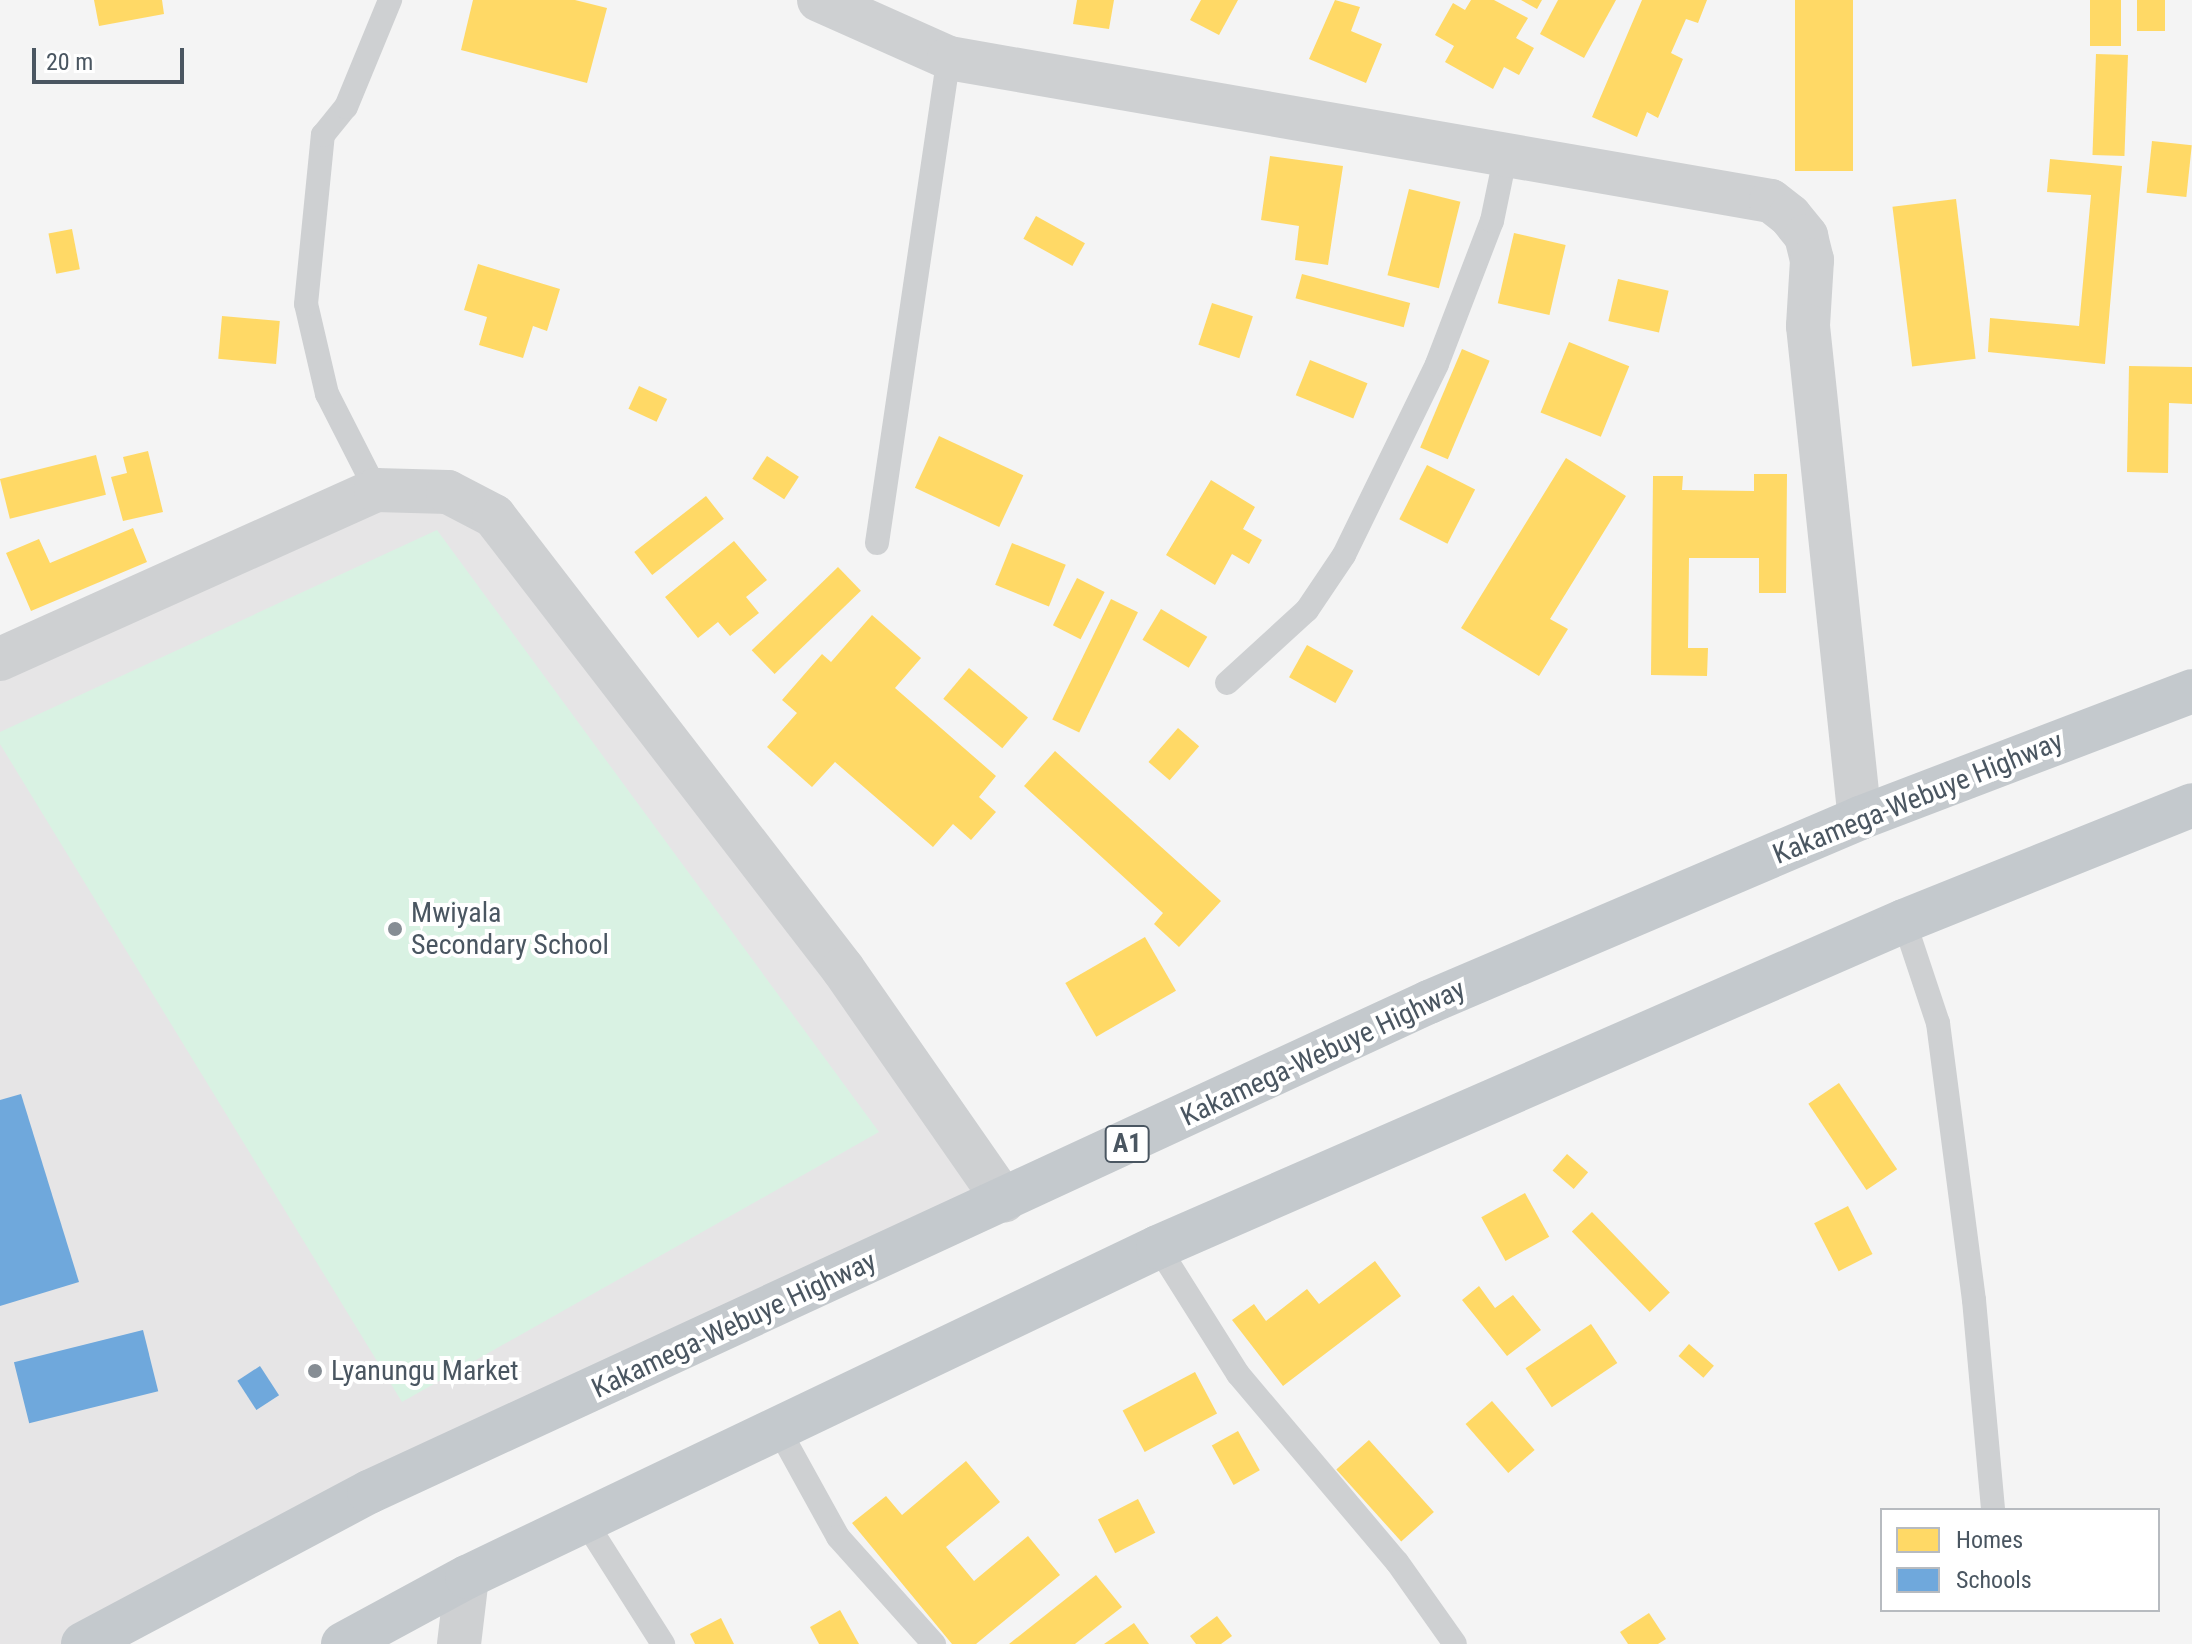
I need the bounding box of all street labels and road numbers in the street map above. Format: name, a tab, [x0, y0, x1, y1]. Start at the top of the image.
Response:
street label: Kakamega-Webuye Highway	[1768, 724, 2068, 872]
street label: Kakamega-Webuye Highway	[1176, 972, 1470, 1134]
road number: A1	[1103, 1122, 1151, 1166]
street label: Kakamega-Webuye Highway	[587, 1244, 881, 1406]

